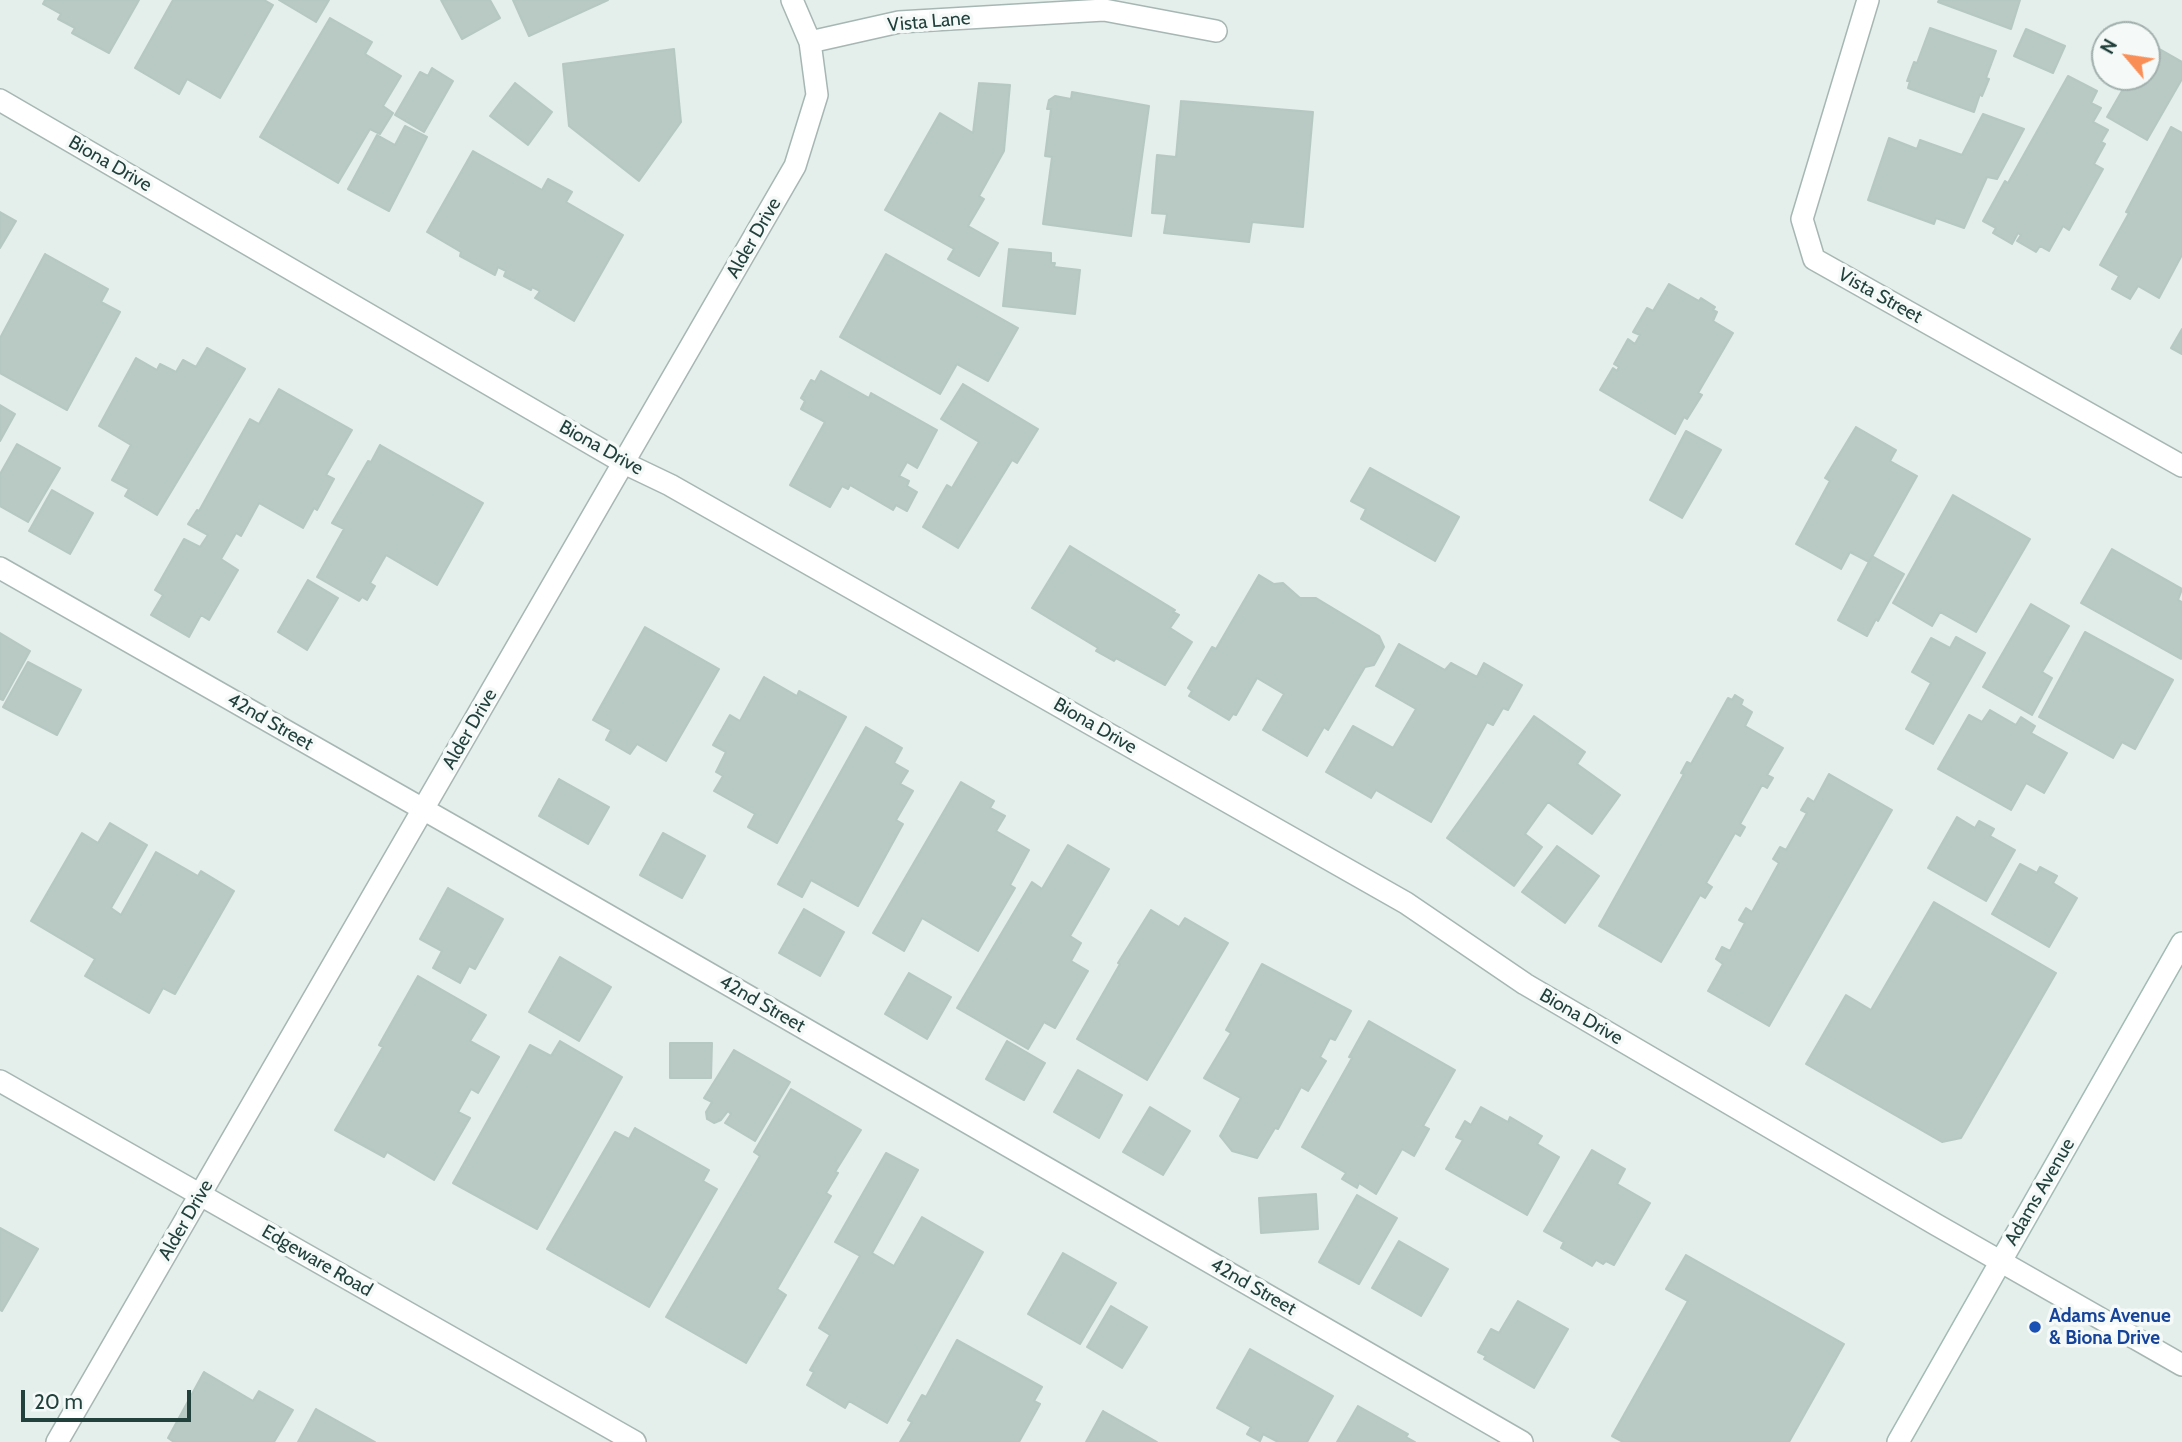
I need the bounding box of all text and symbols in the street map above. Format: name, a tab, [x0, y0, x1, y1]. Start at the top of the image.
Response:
street label: Vista Lane	[887, 7, 971, 37]
north arrow	[2091, 21, 2161, 91]
text: N	[2096, 35, 2122, 58]
street label: Biona Drive	[64, 131, 156, 197]
street label: Alder Drive	[722, 194, 786, 282]
street label: Vista Street	[1834, 263, 1926, 329]
street label: Biona Drive	[555, 416, 647, 480]
street label: Alder Drive	[438, 685, 502, 773]
street label: 42nd Street	[223, 688, 317, 756]
street label: Biona Drive	[1049, 693, 1141, 759]
street label: 42nd Street	[715, 970, 809, 1038]
street label: Biona Drive	[1535, 984, 1627, 1050]
street label: Adams Avenue	[2000, 1134, 2080, 1250]
street label: Alder Drive	[154, 1176, 218, 1264]
street label: Edgeware Road	[258, 1220, 376, 1302]
street label: 42nd Street	[1206, 1253, 1300, 1321]
place label: Adams Avenue & Biona Drive	[2049, 1305, 2171, 1349]
marker: Adams Avenue & Biona Drive	[2027, 1319, 2043, 1335]
scale bar	[24, 1376, 194, 1420]
text: 20 m	[34, 1389, 83, 1414]

